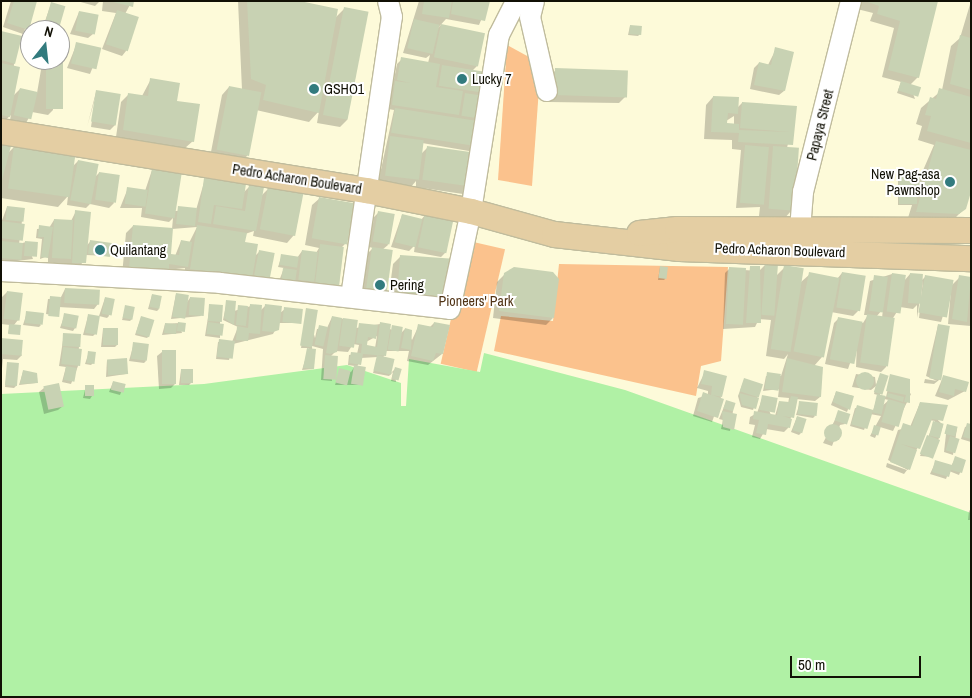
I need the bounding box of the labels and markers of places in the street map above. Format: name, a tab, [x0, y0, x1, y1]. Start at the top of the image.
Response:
place label: Lucky 7	[472, 71, 512, 87]
marker: Lucky 7	[456, 73, 468, 85]
place label: GSHO1	[324, 81, 364, 97]
marker: GSHO1	[308, 83, 320, 95]
place label: New Pag-asa Pawnshop	[871, 166, 940, 198]
marker: New Pag-asa Pawnshop	[944, 176, 956, 188]
place label: Quilantang	[110, 242, 166, 258]
marker: Quilantang	[94, 244, 106, 256]
place label: Pering	[390, 277, 424, 293]
marker: Pering	[374, 279, 386, 291]

